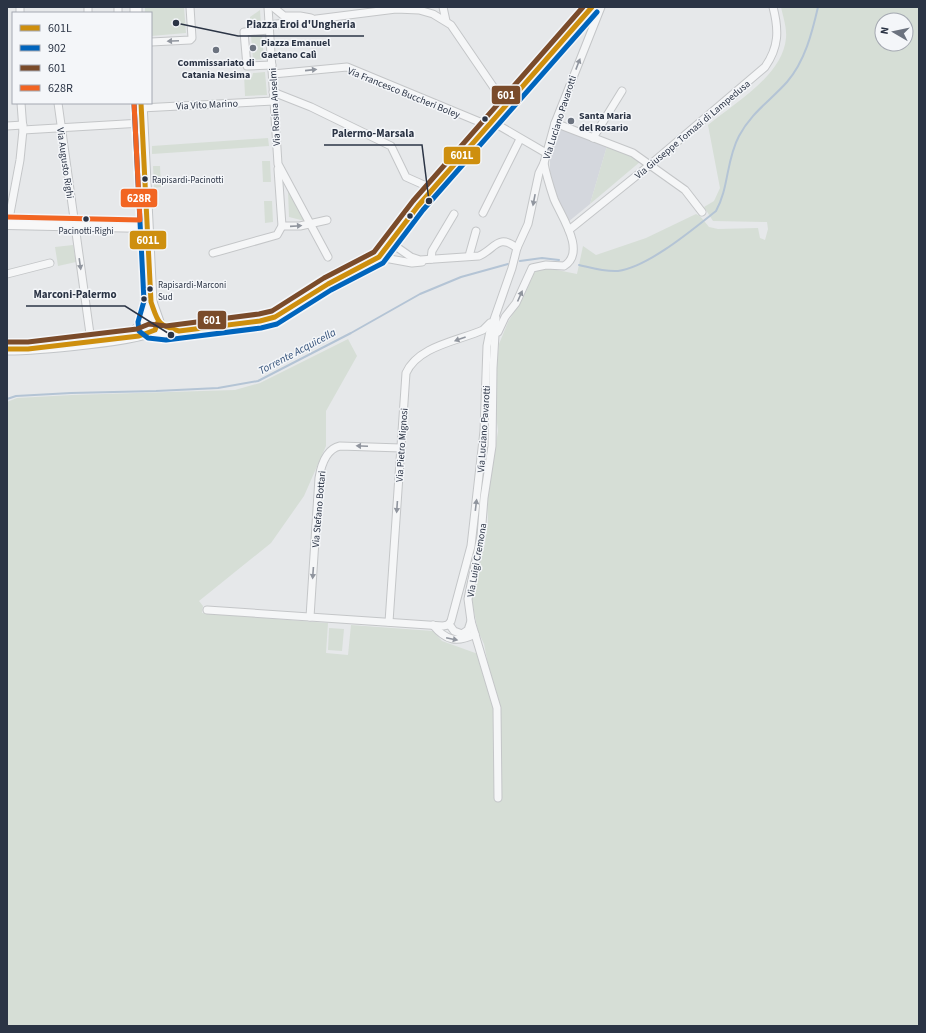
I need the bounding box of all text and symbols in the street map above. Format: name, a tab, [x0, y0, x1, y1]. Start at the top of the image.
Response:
legend	[12, 12, 152, 104]
north arrow	[874, 12, 914, 52]
callout: Piazza Eroi d'Ungheria	[238, 13, 364, 36]
text: Piazza Eroi d'Ungheria	[246, 17, 356, 32]
text: 601L	[48, 20, 72, 37]
text: N	[877, 26, 893, 35]
place label: Piazza Emanuel Gaetano Calì	[261, 36, 330, 62]
one-way arrow	[167, 37, 179, 44]
text: 902	[48, 40, 66, 57]
marker: Piazza Emanuel Gaetano Calì	[248, 43, 258, 53]
marker: Commissariato di Catania Nesima	[211, 45, 221, 55]
place label: Commissariato di Catania Nesima	[178, 56, 255, 82]
one-way arrow	[575, 57, 581, 69]
text: 601	[48, 60, 66, 77]
street label: Via Francesco Buccheri Boley	[345, 64, 462, 122]
one-way arrow	[305, 67, 317, 73]
street label: Via Rosina Anselmi	[266, 68, 284, 146]
street label: Via Luciano Pavarotti	[540, 74, 580, 161]
street label: Via Giuseppe Tomasi di Lampedusa	[632, 77, 753, 182]
text: 628R	[48, 80, 73, 97]
line badge: 601	[491, 85, 521, 105]
text: 601	[497, 88, 515, 103]
street label: Via Vito Marino	[176, 96, 238, 114]
place label: Santa Maria del Rosario	[579, 109, 631, 135]
unlabelled marker	[480, 114, 490, 124]
marker: Santa Maria del Rosario	[566, 116, 576, 126]
callout: Palermo-Marsala	[324, 122, 422, 145]
text: Palermo-Marsala	[332, 126, 414, 141]
street label: Via Augusto Righi	[53, 127, 77, 200]
line badge: 601L	[443, 146, 481, 165]
text: 601L	[450, 148, 474, 163]
marker: Rapisardi-Pacinotti	[140, 174, 150, 184]
place label: Rapisardi-Pacinotti	[152, 174, 224, 187]
line badge: 628R	[120, 188, 158, 208]
text: 628R	[127, 191, 151, 206]
one-way arrow	[530, 194, 536, 206]
unlabelled marker	[405, 211, 415, 221]
marker: Pacinotti-Righi	[81, 214, 91, 224]
one-way arrow	[290, 222, 302, 229]
place label: Pacinotti-Righi	[58, 225, 114, 238]
line badge: 601L	[129, 230, 167, 250]
text: 601L	[136, 233, 160, 248]
one-way arrow	[77, 258, 83, 270]
place label: Rapisardi-Marconi Sud	[158, 279, 226, 304]
callout: Marconi-Palermo	[26, 283, 125, 306]
marker: Rapisardi-Marconi Sud	[145, 284, 155, 294]
text: Marconi-Palermo	[33, 287, 117, 302]
one-way arrow	[517, 290, 523, 301]
unlabelled marker	[139, 294, 149, 304]
line badge: 601	[197, 310, 227, 330]
text: 601	[203, 313, 221, 328]
water label: Torrente Acquicella	[256, 325, 339, 378]
one-way arrow	[454, 337, 466, 343]
street label: Via Luciano Pavarotti	[474, 385, 494, 473]
street label: Via Pietro Mignosi	[392, 408, 412, 483]
one-way arrow	[356, 443, 368, 450]
street label: Via Stefano Bottari	[309, 470, 329, 548]
one-way arrow	[473, 499, 479, 511]
one-way arrow	[394, 501, 401, 513]
street label: Via Luigi Cremona	[464, 522, 490, 598]
one-way arrow	[309, 567, 316, 579]
one-way arrow	[445, 636, 458, 642]

